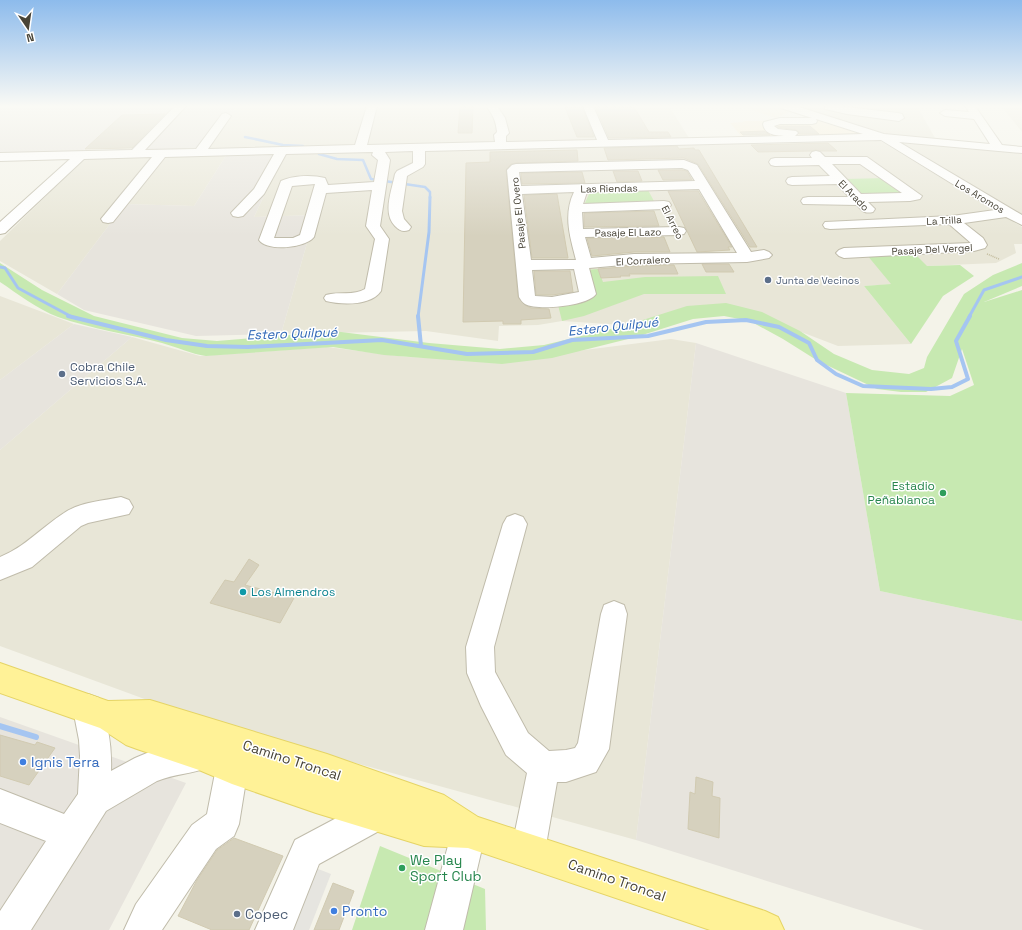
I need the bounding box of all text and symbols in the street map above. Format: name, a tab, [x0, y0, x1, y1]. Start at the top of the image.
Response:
north arrow	[8, 8, 48, 48]
text: N	[25, 30, 35, 45]
street label: Pasaje El Overo	[508, 177, 529, 249]
street label: El Arado	[836, 177, 872, 214]
street label: Los Aromos	[953, 177, 1007, 216]
street label: Las Riendas	[580, 182, 638, 195]
street label: El Arreo	[659, 203, 687, 241]
street label: La Trilla	[926, 213, 962, 228]
street label: Pasaje El Lazo	[595, 225, 661, 240]
street label: Pasaje Del Vergel	[891, 241, 973, 258]
street label: El Corralero	[615, 253, 671, 268]
place label: Junta de Vecinos	[776, 274, 859, 287]
marker: Junta de Vecinos	[763, 275, 773, 285]
water label: Estero Quilpué	[567, 313, 660, 340]
water label: Estero Quilpué	[246, 323, 339, 344]
place label: Cobra Chile Servicios S.A.	[70, 359, 146, 389]
marker: Cobra Chile Servicios S.A.	[57, 369, 67, 379]
place label: Estadio Peñablanca	[868, 478, 935, 508]
marker: Estadio Peñablanca	[938, 488, 948, 498]
place label: Los Almendros	[251, 584, 335, 600]
marker: Los Almendros	[238, 587, 248, 597]
street label: Camino Troncal	[241, 736, 343, 784]
place label: Ignis Terra	[31, 753, 100, 771]
marker: Ignis Terra	[18, 757, 28, 767]
place label: We Play Sport Club	[410, 851, 482, 885]
street label: Camino Troncal	[566, 855, 668, 905]
marker: We Play Sport Club	[397, 863, 407, 873]
place label: Pronto	[342, 902, 387, 920]
place label: Copec	[245, 905, 288, 923]
marker: Pronto	[329, 906, 339, 916]
marker: Copec	[232, 909, 242, 919]

